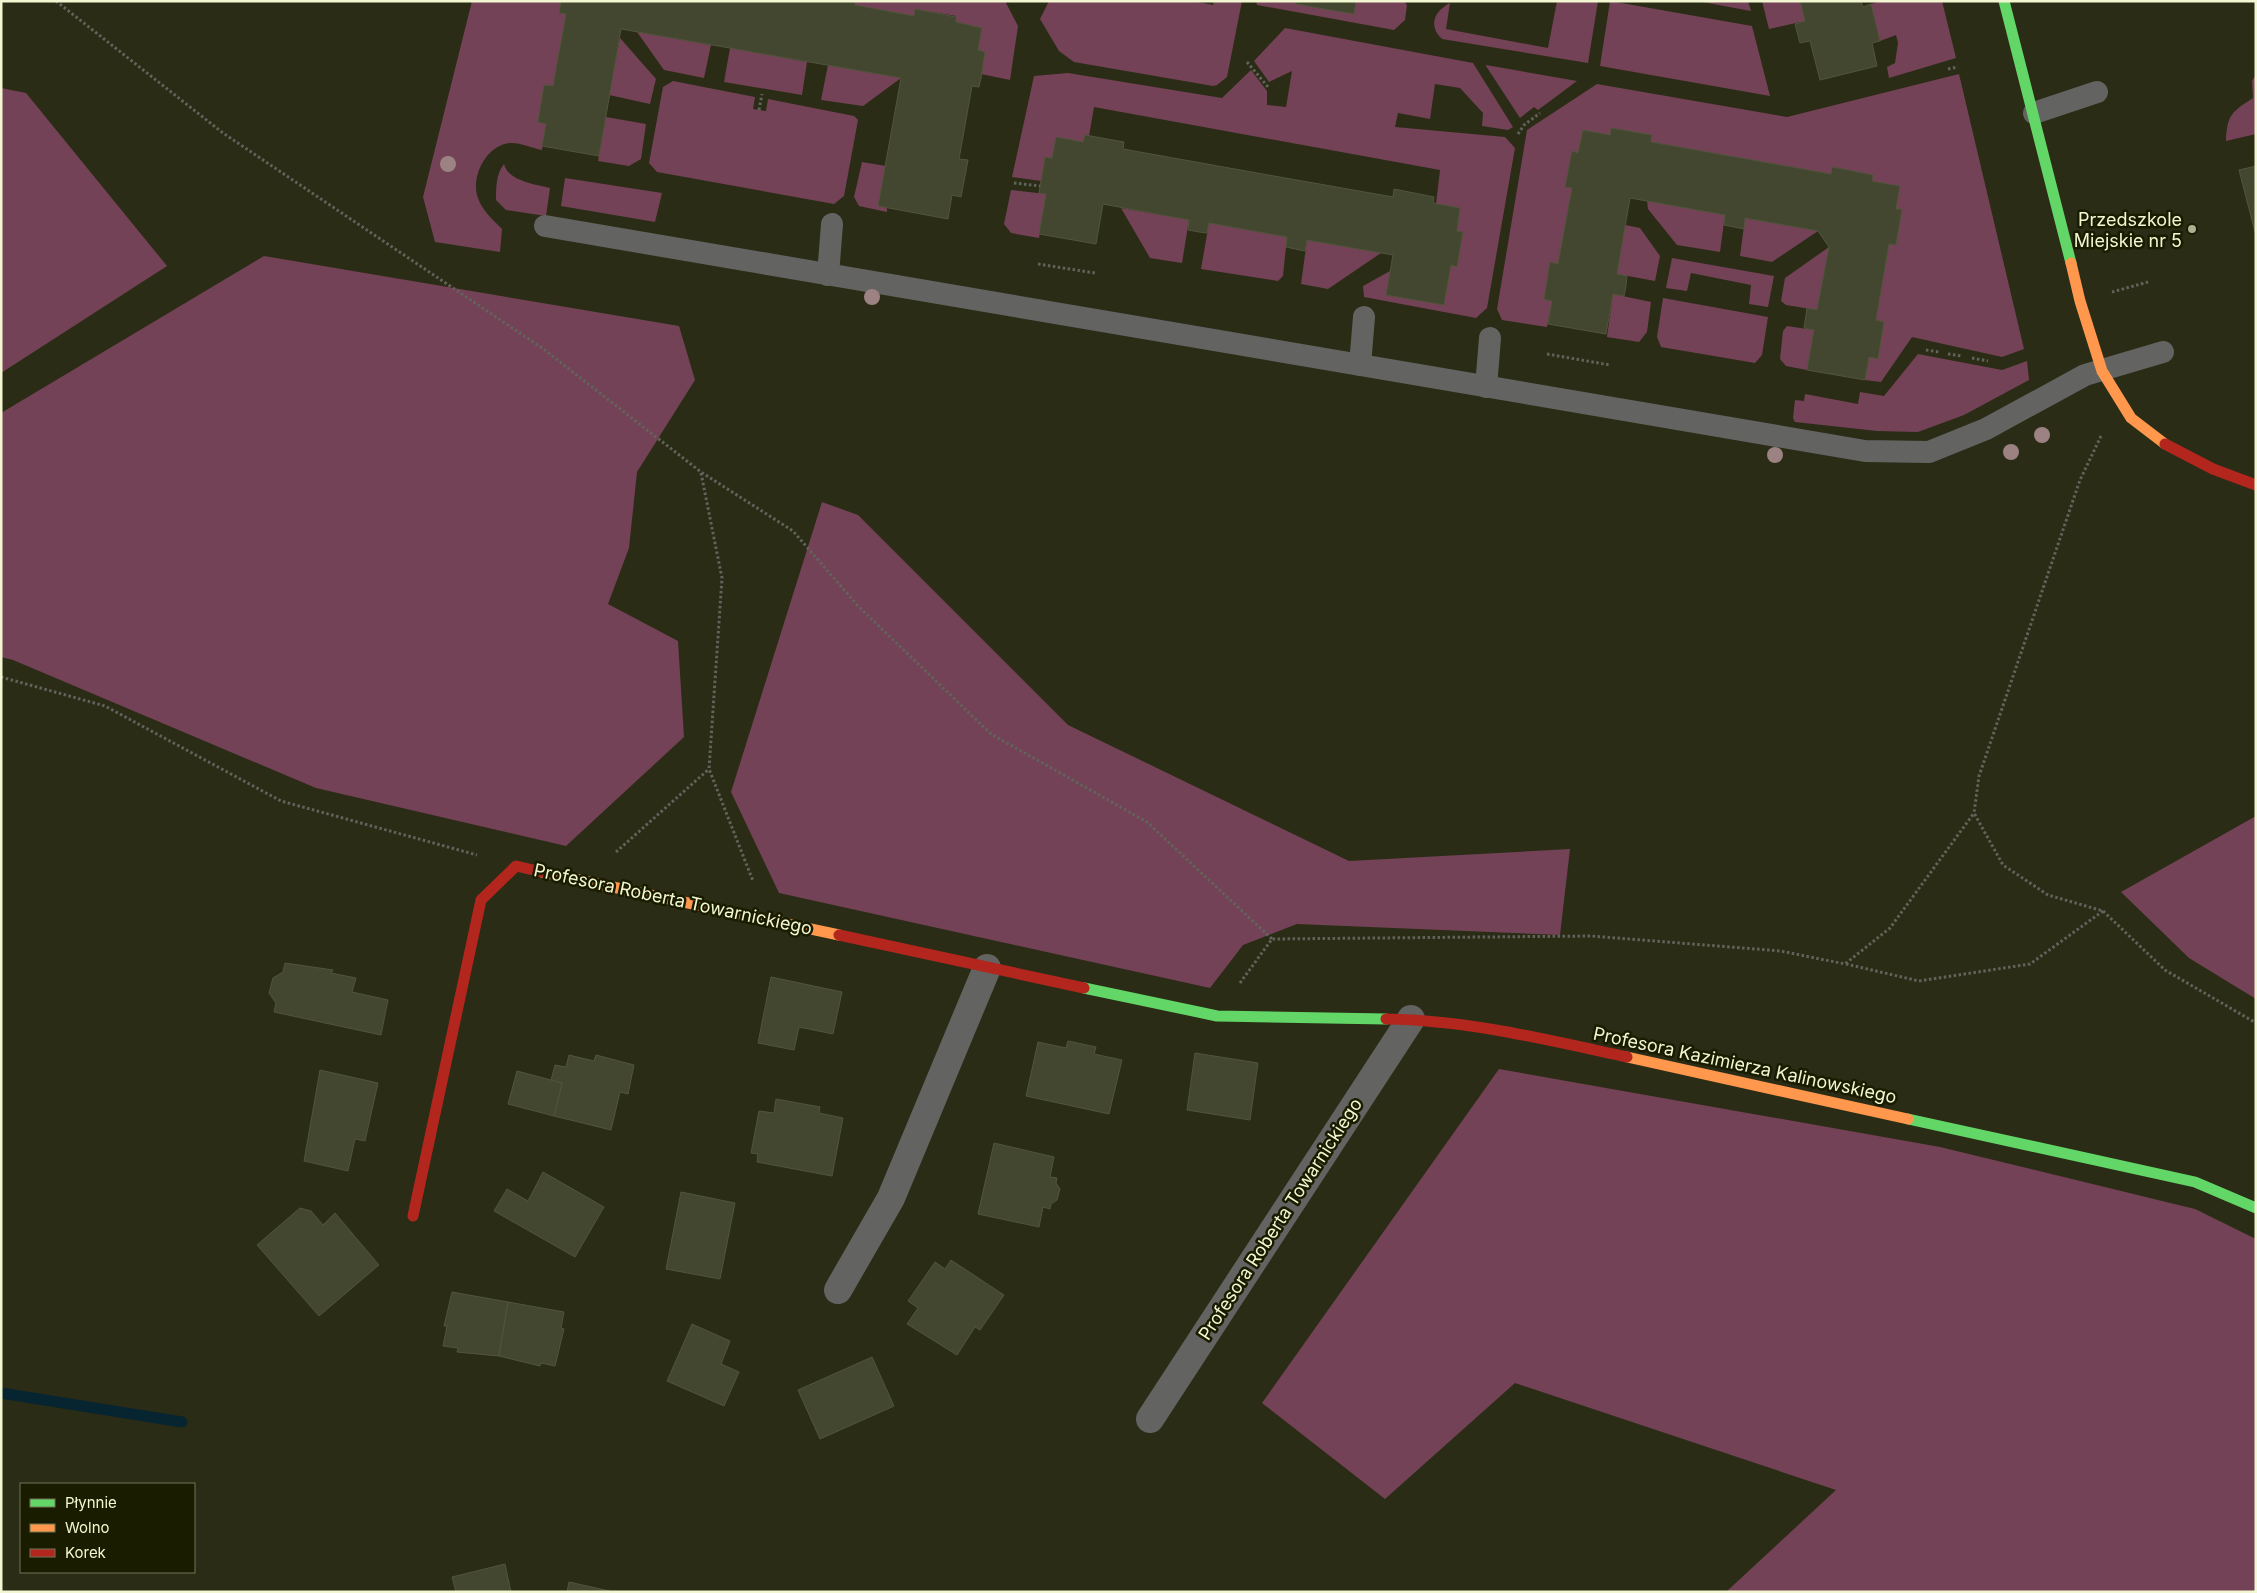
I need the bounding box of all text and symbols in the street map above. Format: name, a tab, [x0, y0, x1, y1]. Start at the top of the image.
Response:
place label: Przedszkole Miejskie nr 5	[2074, 209, 2182, 251]
marker: Przedszkole Miejskie nr 5	[2186, 223, 2198, 235]
street label: Profesora Roberta Towarnickiego	[532, 859, 814, 939]
street label: Profesora Kazimierza Kalinowskiego	[1591, 1023, 1899, 1107]
street label: Profesora Roberta Towarnickiego	[1194, 1094, 1366, 1344]
legend	[20, 1483, 195, 1573]
text: Płynnie	[65, 1493, 117, 1512]
text: Wolno	[65, 1518, 110, 1537]
text: Korek	[65, 1543, 107, 1562]

